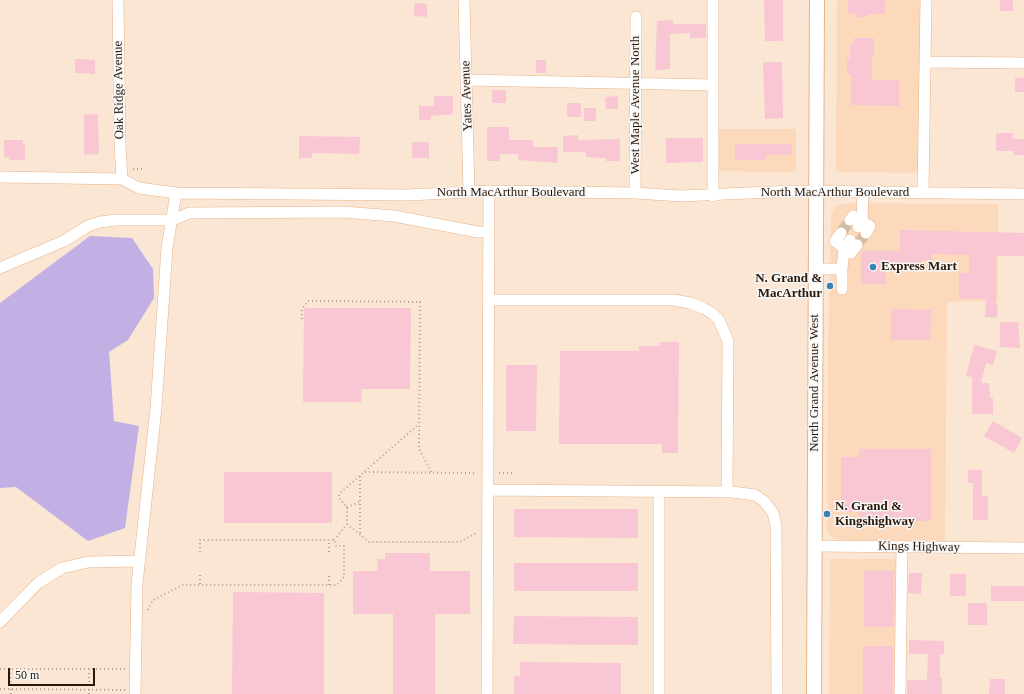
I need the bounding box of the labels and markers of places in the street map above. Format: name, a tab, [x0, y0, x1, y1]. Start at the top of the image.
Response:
place label: Express Mart	[881, 259, 957, 275]
marker: Express Mart	[868, 262, 878, 272]
place label: N. Grand & MacArthur	[755, 271, 822, 302]
marker: N. Grand & MacArthur	[825, 281, 835, 291]
place label: N. Grand & Kingshighway	[835, 499, 914, 530]
marker: N. Grand & Kingshighway	[822, 509, 832, 519]

